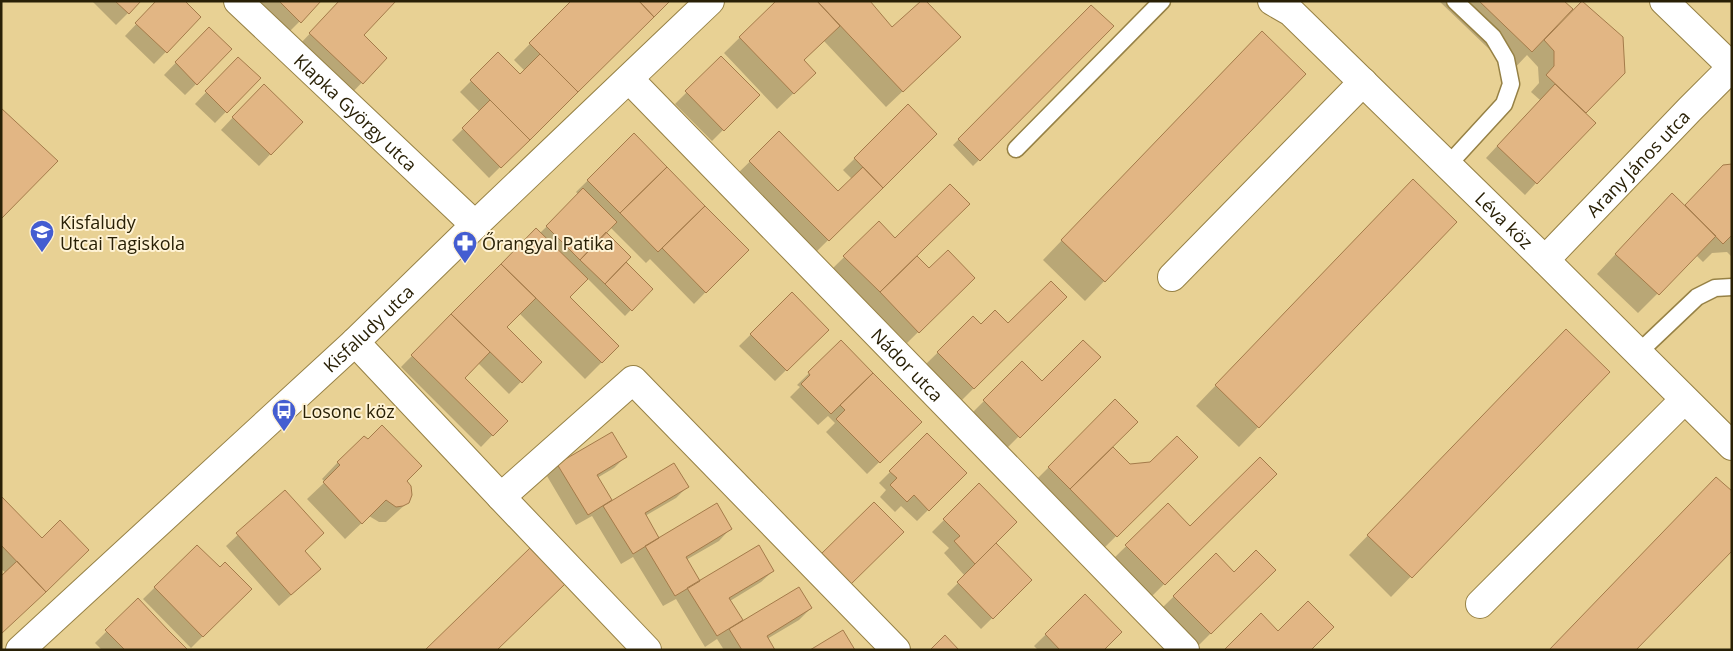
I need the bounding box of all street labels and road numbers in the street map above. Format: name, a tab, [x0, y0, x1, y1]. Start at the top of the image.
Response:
street label: Klapka György utca	[289, 48, 422, 176]
street label: Arany János utca	[1581, 105, 1695, 222]
street label: Léva köz	[1470, 186, 1538, 254]
street label: Kisfaludy utca	[318, 279, 419, 378]
street label: Nádor utca	[866, 323, 949, 407]

